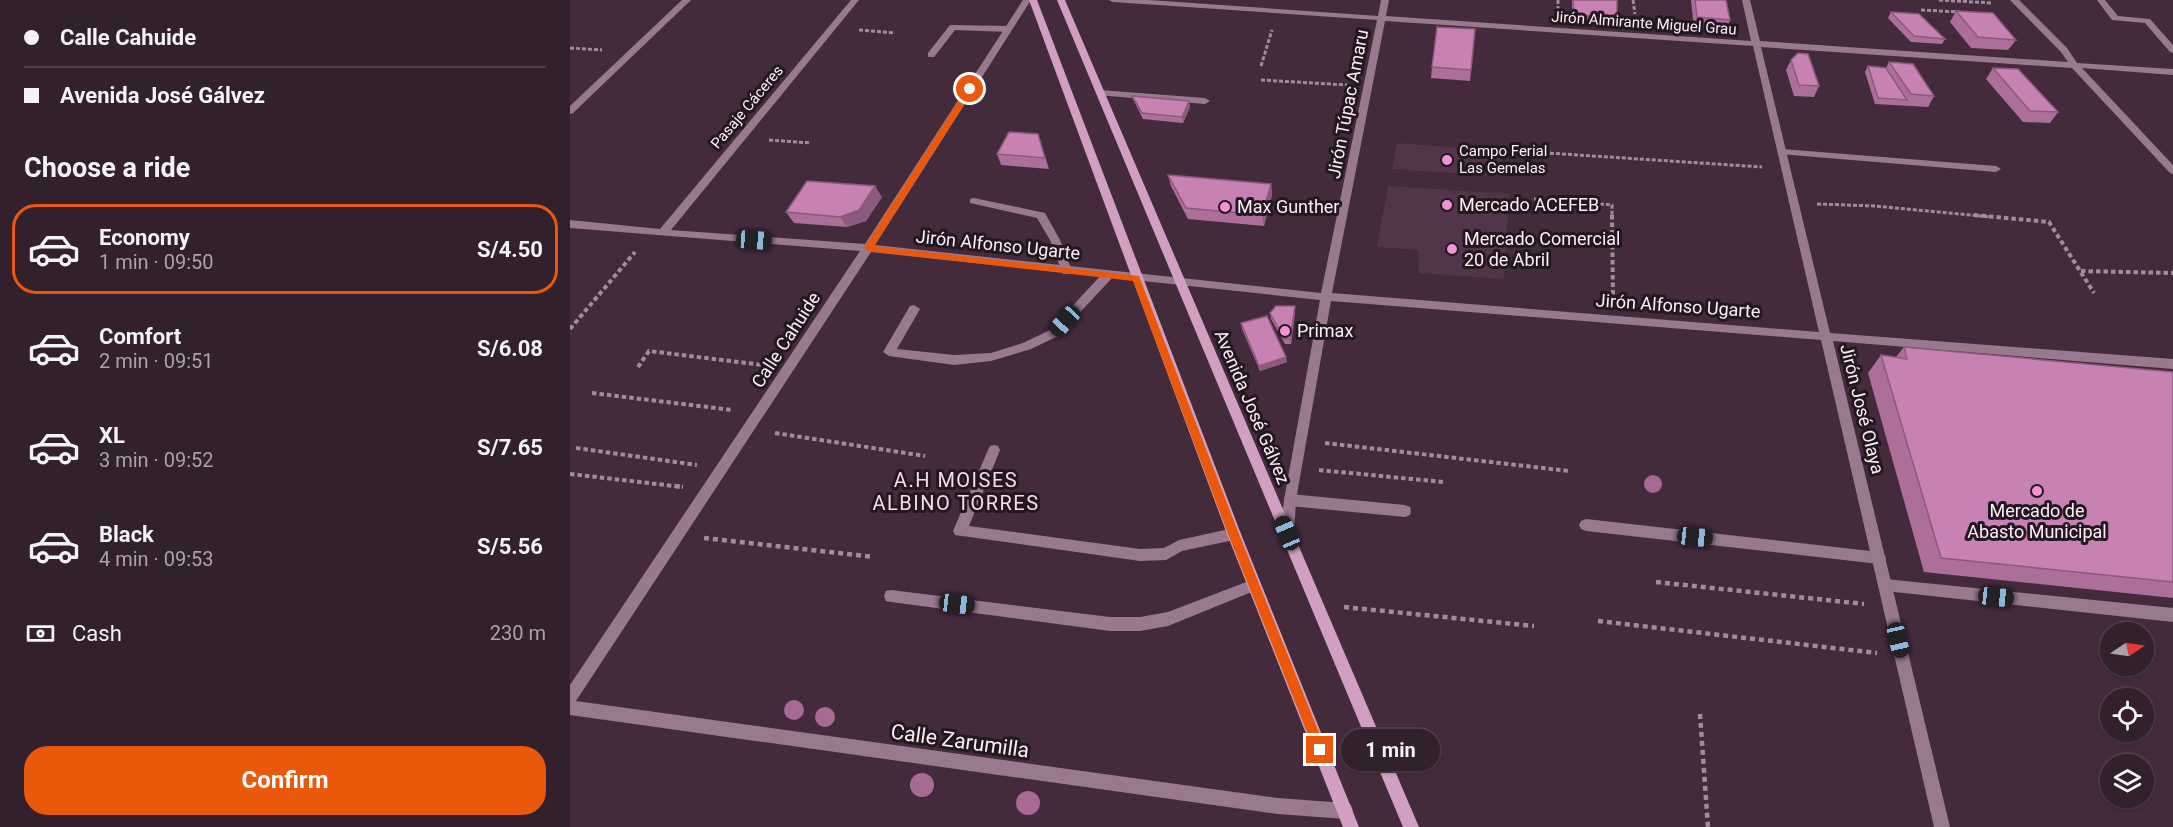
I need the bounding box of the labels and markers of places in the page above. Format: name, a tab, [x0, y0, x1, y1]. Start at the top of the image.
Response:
place label: Campo Ferial Las Gemelas	[1459, 142, 1547, 177]
marker: Campo Ferial Las Gemelas	[1440, 153, 1454, 167]
place label: Mercado ACEFEB	[1459, 194, 1599, 215]
place label: Max Gunther	[1237, 196, 1339, 217]
marker: Mercado ACEFEB	[1440, 198, 1454, 212]
marker: Max Gunther	[1218, 200, 1232, 214]
place label: Mercado Comercial 20 de Abril	[1464, 228, 1621, 270]
marker: Mercado Comercial 20 de Abril	[1445, 242, 1459, 256]
place label: Primax	[1297, 320, 1353, 341]
marker: Primax	[1278, 324, 1292, 338]
marker: Mercado de Abasto Municipal	[2030, 484, 2044, 498]
place label: Mercado de Abasto Municipal	[1967, 500, 2107, 542]

